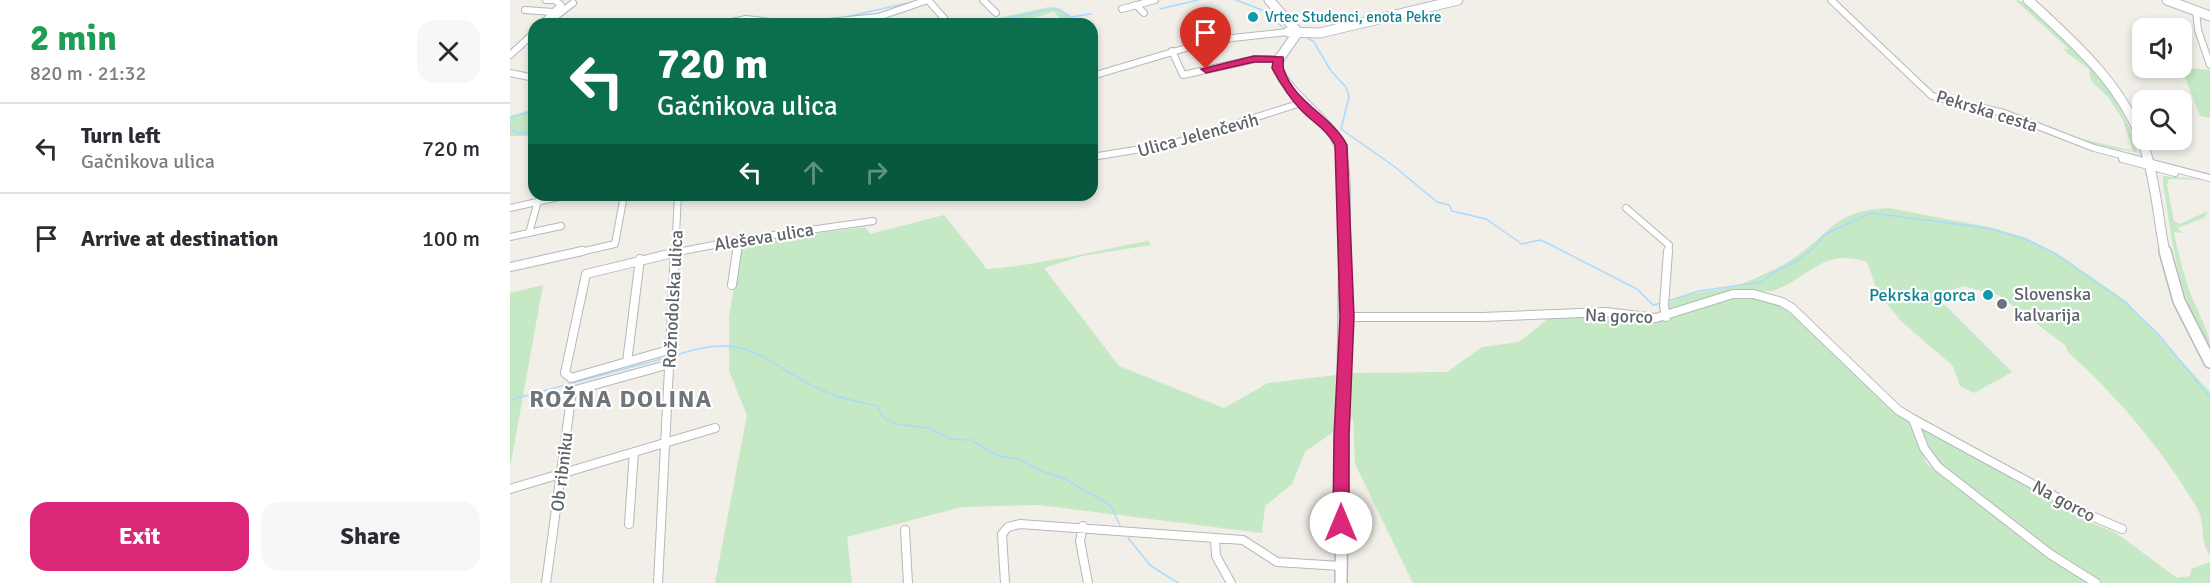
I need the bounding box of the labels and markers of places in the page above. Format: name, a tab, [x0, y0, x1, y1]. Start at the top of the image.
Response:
pin	[1180, 7, 1231, 69]
place label: Vrtec Studenci, enota Pekre	[1265, 8, 1442, 26]
marker: Vrtec Studenci, enota Pekre	[1246, 10, 1260, 24]
place label: Slovenska kalvarija	[2014, 283, 2091, 326]
place label: Pekrska gorca	[1869, 284, 1976, 306]
marker: Pekrska gorca	[1981, 288, 1995, 302]
marker: Slovenska kalvarija	[1995, 297, 2009, 311]

